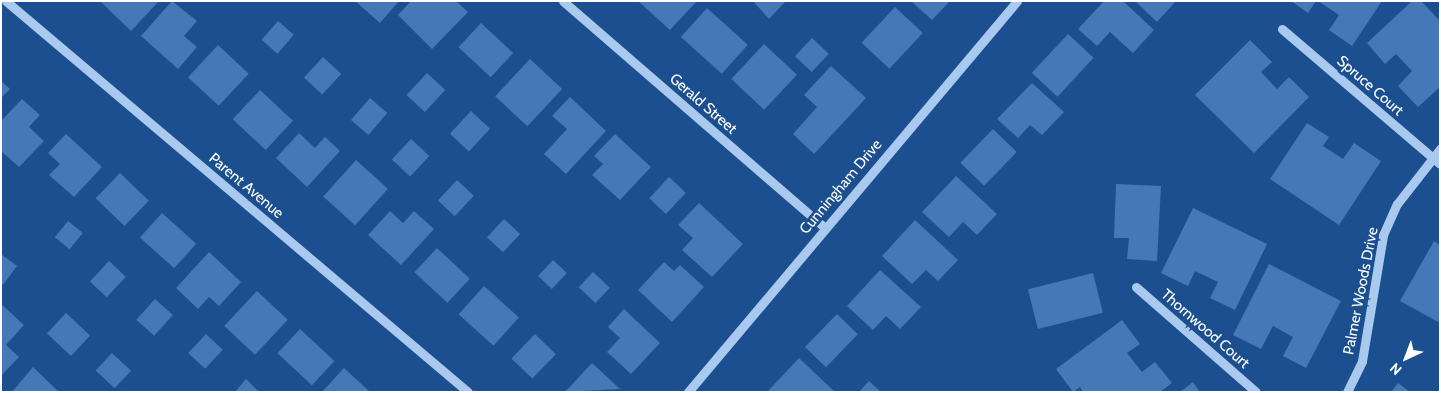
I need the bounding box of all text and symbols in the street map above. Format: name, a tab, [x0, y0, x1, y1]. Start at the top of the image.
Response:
street label: Spruce Court	[1333, 52, 1407, 120]
street label: Gerald Street	[666, 70, 740, 138]
street label: Cunningham Drive	[796, 136, 886, 238]
street label: Parent Avenue	[205, 150, 287, 222]
street label: Palmer Woods Drive	[1340, 226, 1382, 356]
street label: Thornwood Court	[1157, 286, 1253, 372]
north arrow	[1381, 333, 1431, 383]
text: N	[1386, 359, 1406, 379]

